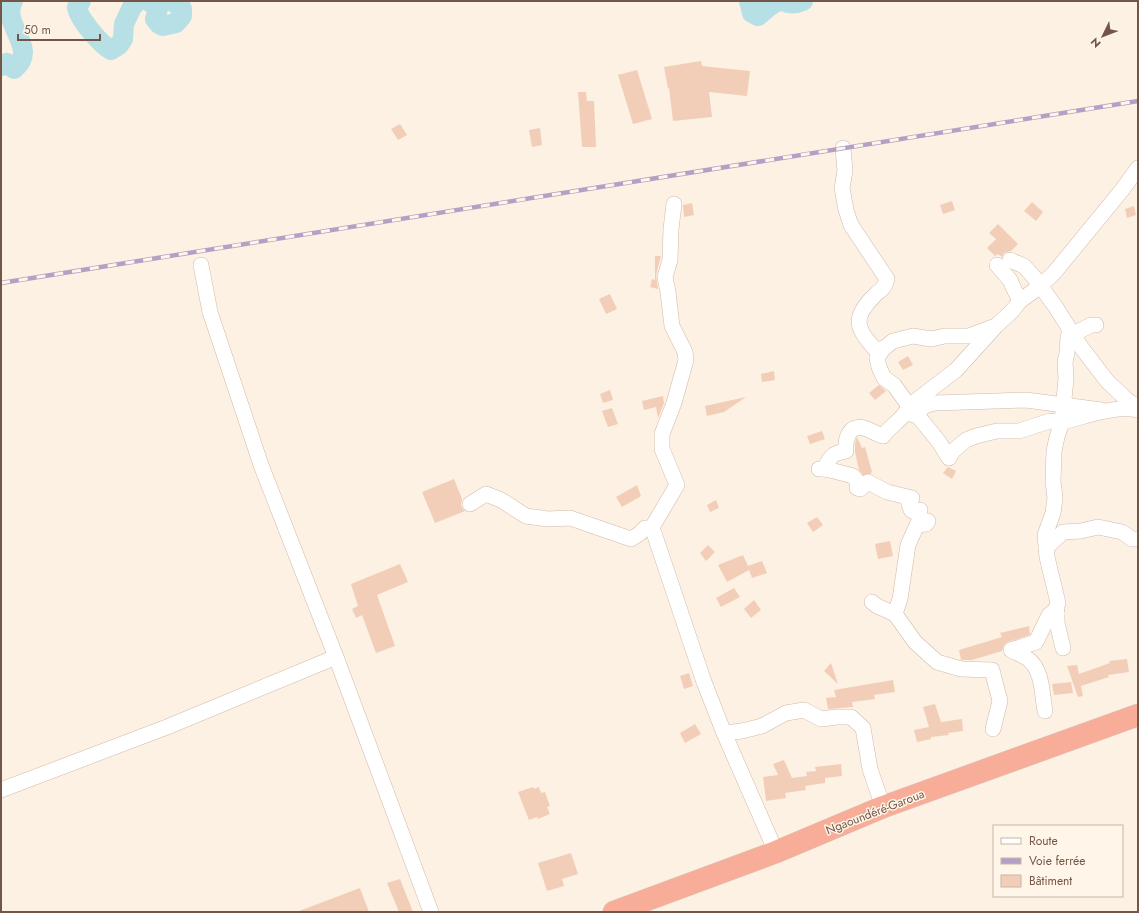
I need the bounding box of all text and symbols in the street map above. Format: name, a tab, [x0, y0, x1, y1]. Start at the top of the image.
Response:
scale bar	[18, 16, 100, 42]
north arrow	[1083, 16, 1123, 56]
text: 50 m	[24, 21, 51, 39]
text: N	[1087, 34, 1105, 51]
street label: Ngaoundéré-Garoua	[823, 785, 927, 839]
legend	[993, 825, 1123, 897]
text: Route	[1029, 832, 1058, 850]
text: Voie ferrée	[1029, 852, 1085, 870]
text: Bâtiment	[1029, 872, 1072, 890]

